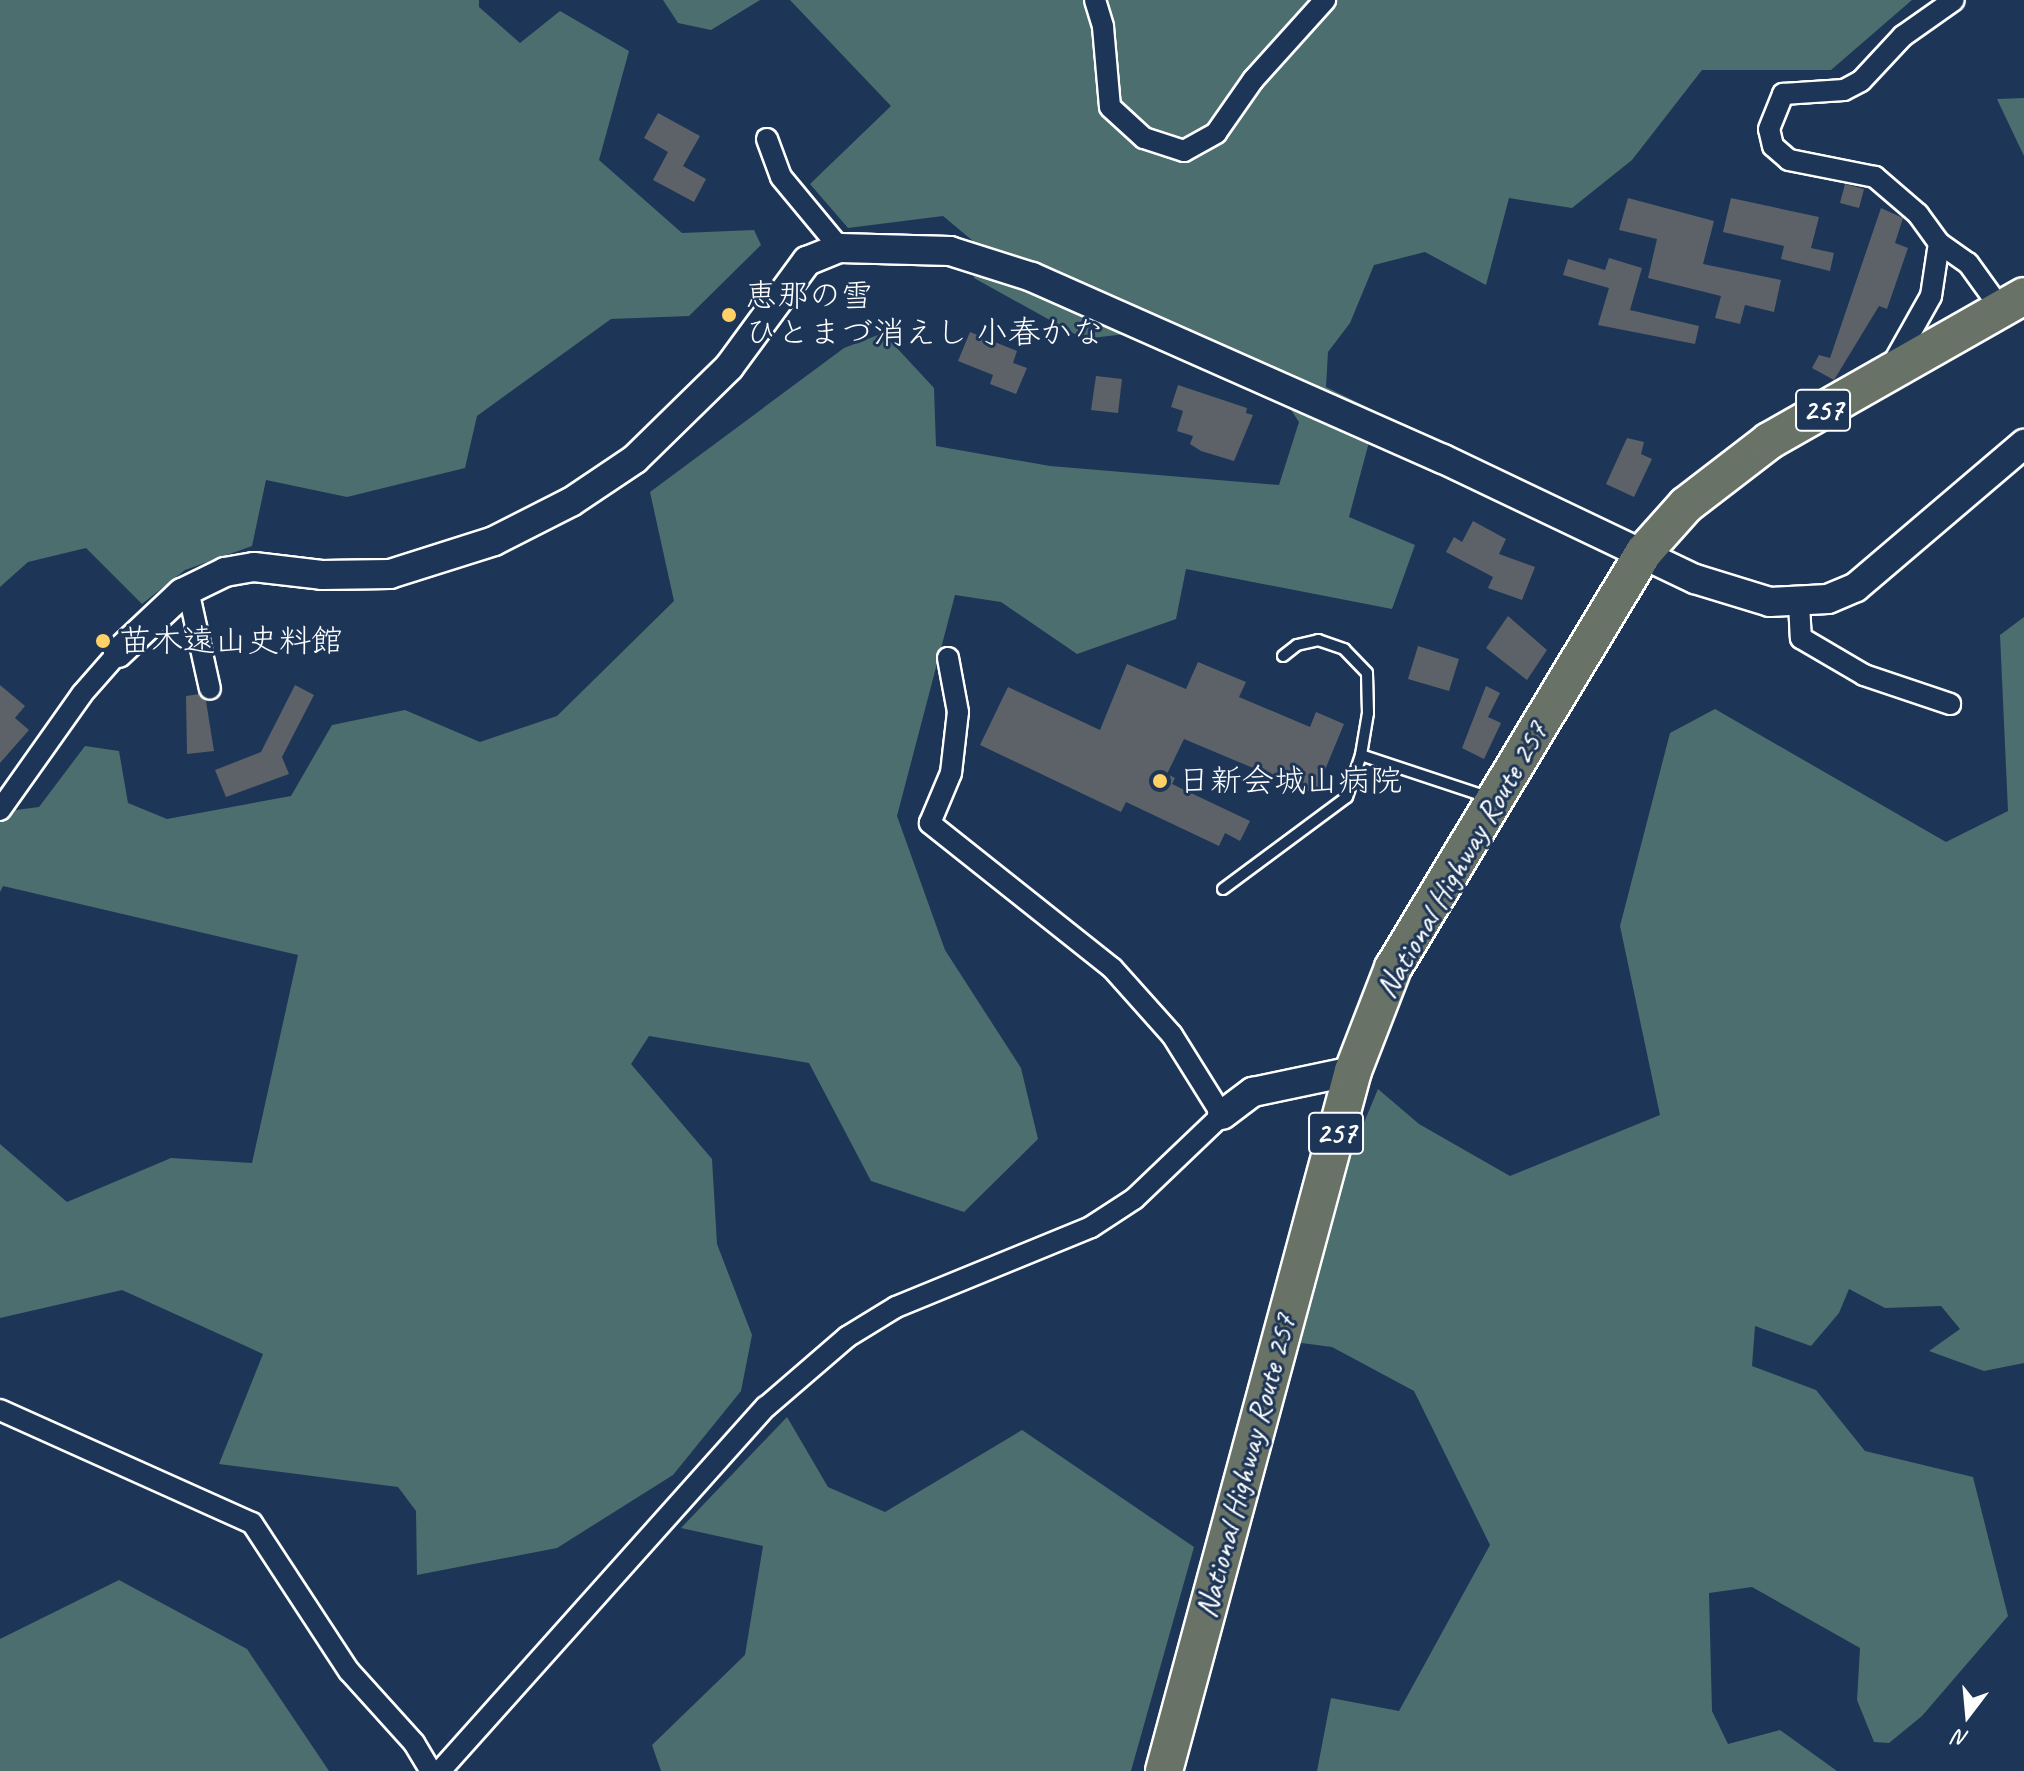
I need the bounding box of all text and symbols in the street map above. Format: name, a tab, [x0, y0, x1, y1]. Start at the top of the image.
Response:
place label: 恵那の雪 ひとまづ消えし 小春かな	[745, 278, 1105, 353]
marker: 恵那の雪 ひとまづ消えし 小春かな	[720, 306, 738, 324]
road number: 257	[1795, 384, 1851, 436]
place label: 苗木遠山史料館	[119, 622, 343, 660]
marker: 苗木遠山史料館	[94, 632, 112, 650]
street label: National Highway Route 257	[1367, 715, 1557, 1005]
place label: 日新会城山病院	[1178, 762, 1402, 800]
marker: 日新会城山病院	[1149, 770, 1171, 792]
road number: 257	[1308, 1107, 1364, 1159]
street label: National Highway Route 257	[1187, 1310, 1305, 1622]
north arrow	[1928, 1675, 2008, 1755]
text: N	[1951, 1723, 1972, 1753]

